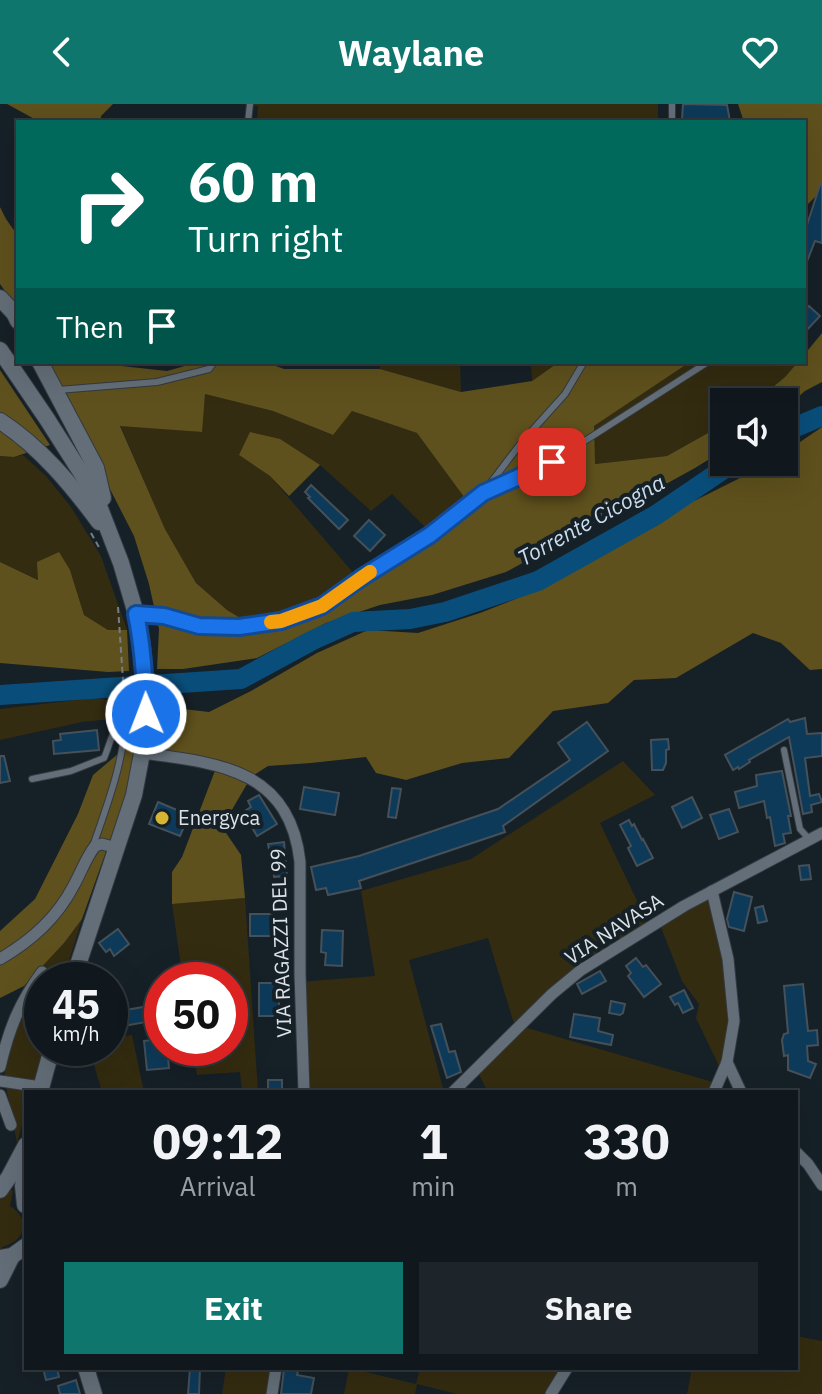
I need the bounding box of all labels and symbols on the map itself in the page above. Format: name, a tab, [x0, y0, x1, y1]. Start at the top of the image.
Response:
pin	[518, 428, 586, 496]
water label: Torrente Cicogna	[512, 467, 670, 572]
position arrow	[104, 672, 188, 756]
place label: Energyca	[178, 804, 260, 831]
marker: Energyca	[153, 809, 171, 827]
street label: VIA RAGAZZI DEL 99	[264, 848, 297, 1038]
street label: VIA NAVASA	[559, 887, 668, 971]
speed limit sign: 50	[144, 962, 248, 1066]

